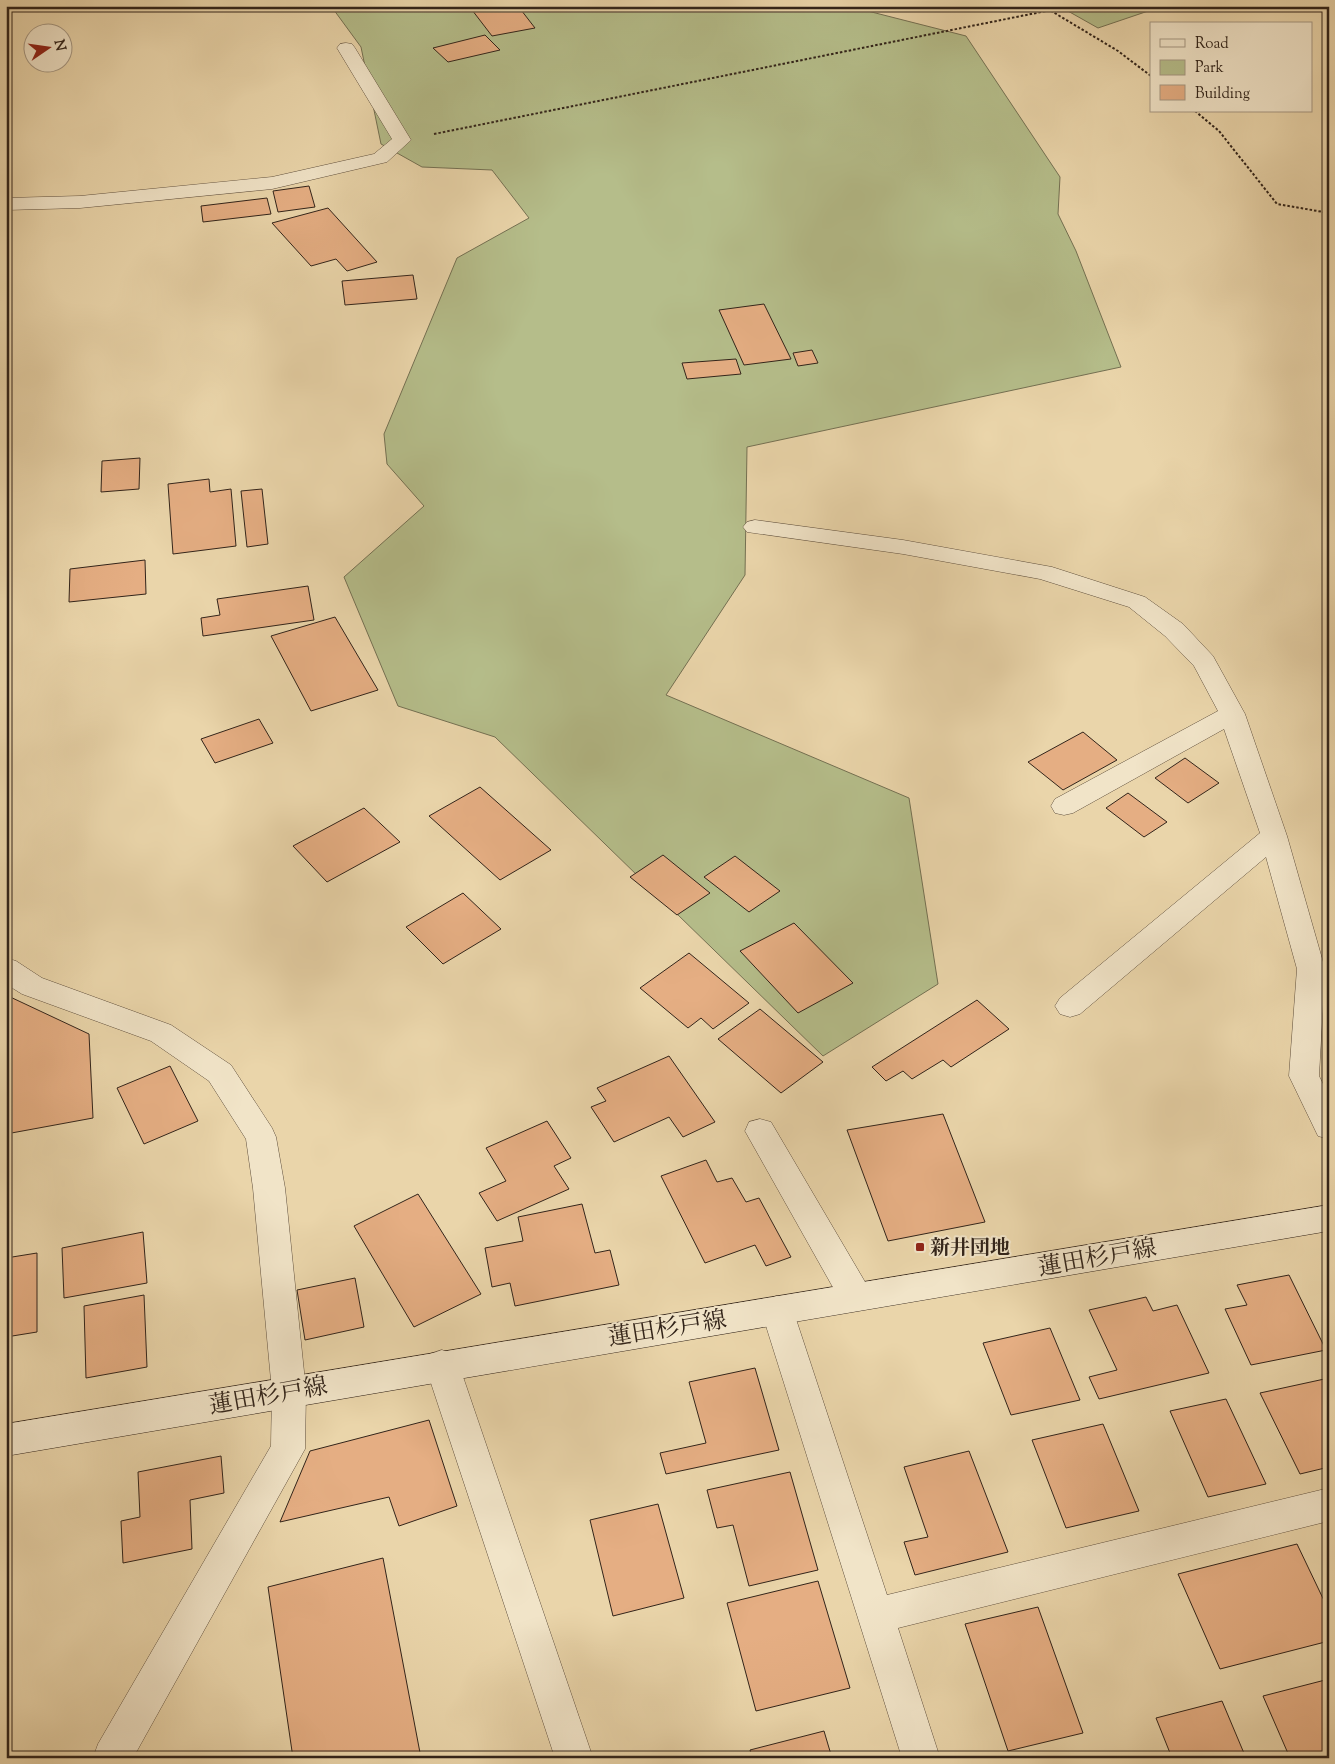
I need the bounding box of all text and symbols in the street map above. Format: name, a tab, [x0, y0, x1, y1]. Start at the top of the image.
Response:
north arrow	[22, 22, 72, 72]
legend	[1150, 22, 1312, 112]
text: Road	[1195, 34, 1229, 55]
text: N	[48, 38, 70, 53]
text: Park	[1195, 58, 1224, 79]
text: Building	[1195, 84, 1250, 105]
street label: 蓮田杉戸線	[1035, 1232, 1159, 1286]
place label: 新井団地	[930, 1235, 1010, 1264]
marker: 新井団地	[914, 1241, 926, 1253]
street label: 蓮田杉戸線	[605, 1304, 729, 1356]
street label: 蓮田杉戸線	[206, 1370, 330, 1424]

